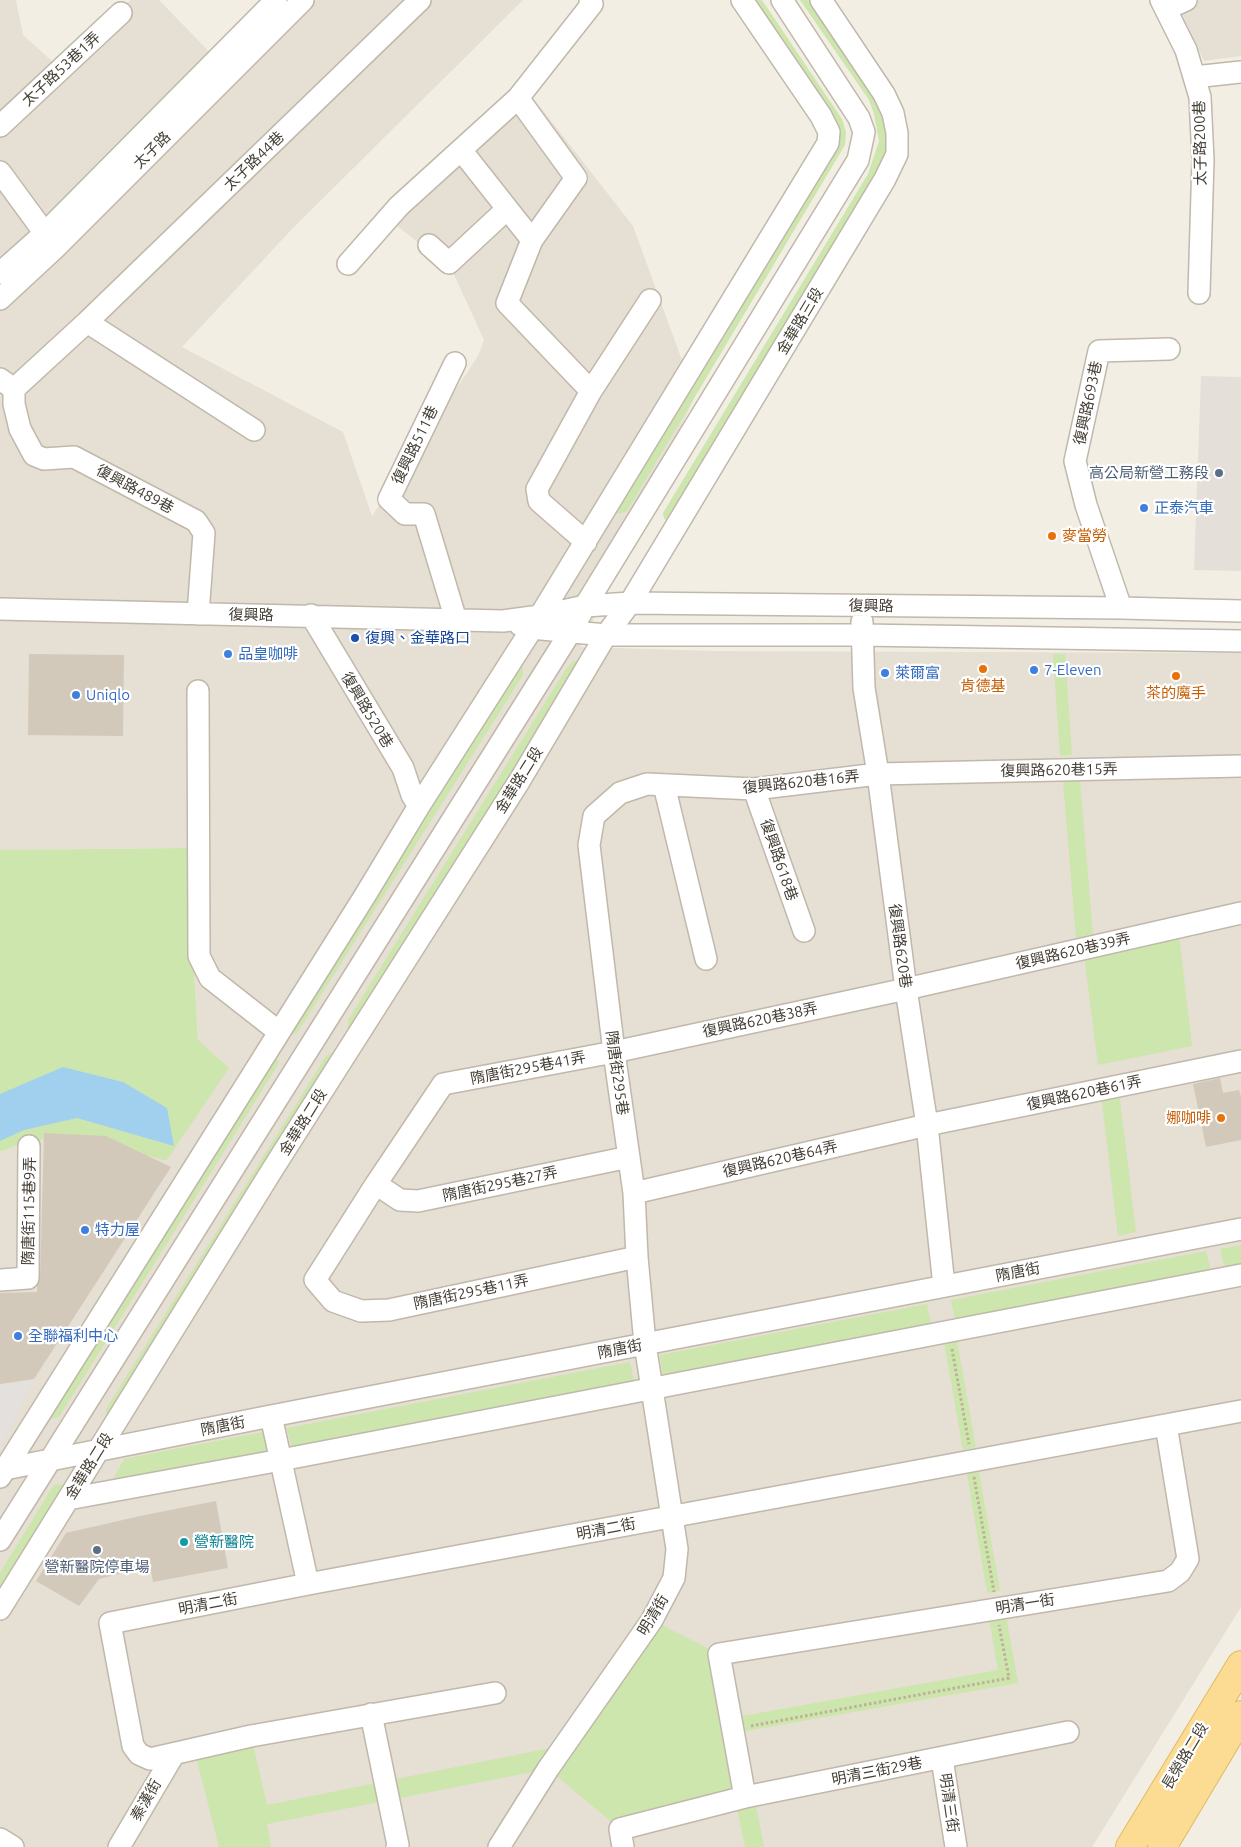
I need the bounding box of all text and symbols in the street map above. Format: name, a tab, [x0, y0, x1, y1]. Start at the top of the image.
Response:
street label: 太子路53巷1弄	[18, 28, 104, 110]
street label: 太子路200巷	[1190, 100, 1210, 186]
street label: 太子路	[130, 128, 174, 172]
street label: 太子路44巷	[220, 128, 288, 194]
street label: 金華路三段	[773, 284, 827, 358]
street label: 復興路693巷	[1070, 359, 1106, 447]
street label: 復興路511巷	[388, 403, 442, 487]
street label: 復興路489巷	[93, 461, 177, 517]
place label: 高公局新營工務段	[1089, 464, 1209, 482]
marker: 高公局新營工務段	[1213, 467, 1225, 479]
place label: 正泰汽車	[1154, 499, 1214, 517]
marker: 正泰汽車	[1138, 502, 1150, 514]
place label: 麥當勞	[1062, 527, 1107, 545]
marker: 麥當勞	[1046, 530, 1058, 542]
street label: 復興路	[848, 597, 894, 615]
street label: 復興路	[228, 606, 274, 624]
place label: 復興、金華路口	[365, 629, 470, 647]
marker: 復興、金華路口	[349, 632, 361, 644]
place label: 品皇咖啡	[238, 645, 298, 663]
marker: 品皇咖啡	[222, 648, 234, 660]
place label: 7-Eleven	[1044, 661, 1102, 679]
marker: 肯德基	[977, 663, 989, 675]
place label: 萊爾富	[895, 664, 940, 682]
marker: 7-Eleven	[1028, 664, 1040, 676]
marker: 萊爾富	[879, 667, 891, 679]
street label: 復興路520巷	[337, 669, 397, 751]
marker: 茶的魔手	[1170, 670, 1182, 682]
place label: 肯德基	[961, 677, 1005, 695]
place label: 茶的魔手	[1146, 684, 1206, 702]
place label: Uniqlo	[86, 686, 130, 704]
marker: Uniqlo	[70, 689, 82, 701]
street label: 金華路二段	[491, 743, 547, 817]
street label: 復興路620巷15弄	[1000, 760, 1118, 780]
street label: 復興路620巷16弄	[742, 767, 860, 797]
street label: 復興路618巷	[757, 817, 801, 903]
street label: 復興路620巷	[885, 902, 915, 990]
street label: 復興路620巷39弄	[1014, 929, 1132, 973]
street label: 復興路620巷38弄	[701, 999, 819, 1041]
street label: 隋唐街295巷	[602, 1029, 632, 1117]
street label: 隋唐街295巷41弄	[469, 1048, 587, 1088]
street label: 復興路620巷61弄	[1025, 1072, 1143, 1114]
street label: 金華路二段	[275, 1085, 331, 1159]
place label: 娜咖啡	[1166, 1109, 1211, 1127]
marker: 娜咖啡	[1215, 1112, 1227, 1124]
street label: 復興路620巷64弄	[721, 1137, 839, 1181]
street label: 隋唐街115巷9弄	[19, 1156, 39, 1266]
street label: 隋唐街295巷27弄	[441, 1163, 559, 1205]
place label: 特力屋	[95, 1221, 140, 1239]
marker: 特力屋	[79, 1224, 91, 1236]
street label: 隋唐街	[994, 1259, 1042, 1285]
street label: 隋唐街295巷11弄	[412, 1271, 530, 1313]
place label: 全聯福利中心	[28, 1327, 118, 1345]
marker: 全聯福利中心	[12, 1330, 24, 1342]
street label: 隋唐街	[596, 1336, 644, 1362]
street label: 隋唐街	[199, 1413, 247, 1439]
street label: 金華路二段	[61, 1429, 117, 1503]
street label: 明清二街	[575, 1514, 637, 1544]
place label: 營新醫院	[194, 1533, 254, 1551]
marker: 營新醫院	[178, 1536, 190, 1548]
marker: 營新醫院停車場	[91, 1544, 103, 1556]
place label: 營新醫院停車場	[45, 1558, 149, 1576]
street label: 明清二街	[177, 1589, 239, 1619]
street label: 明清一街	[994, 1590, 1056, 1618]
street label: 明清街	[634, 1591, 672, 1639]
street label: 長榮路二段	[1158, 1719, 1212, 1793]
street label: 明清三街29巷	[830, 1753, 924, 1789]
street label: 明清三街	[936, 1772, 962, 1834]
street label: 秦漢街	[127, 1776, 165, 1824]

